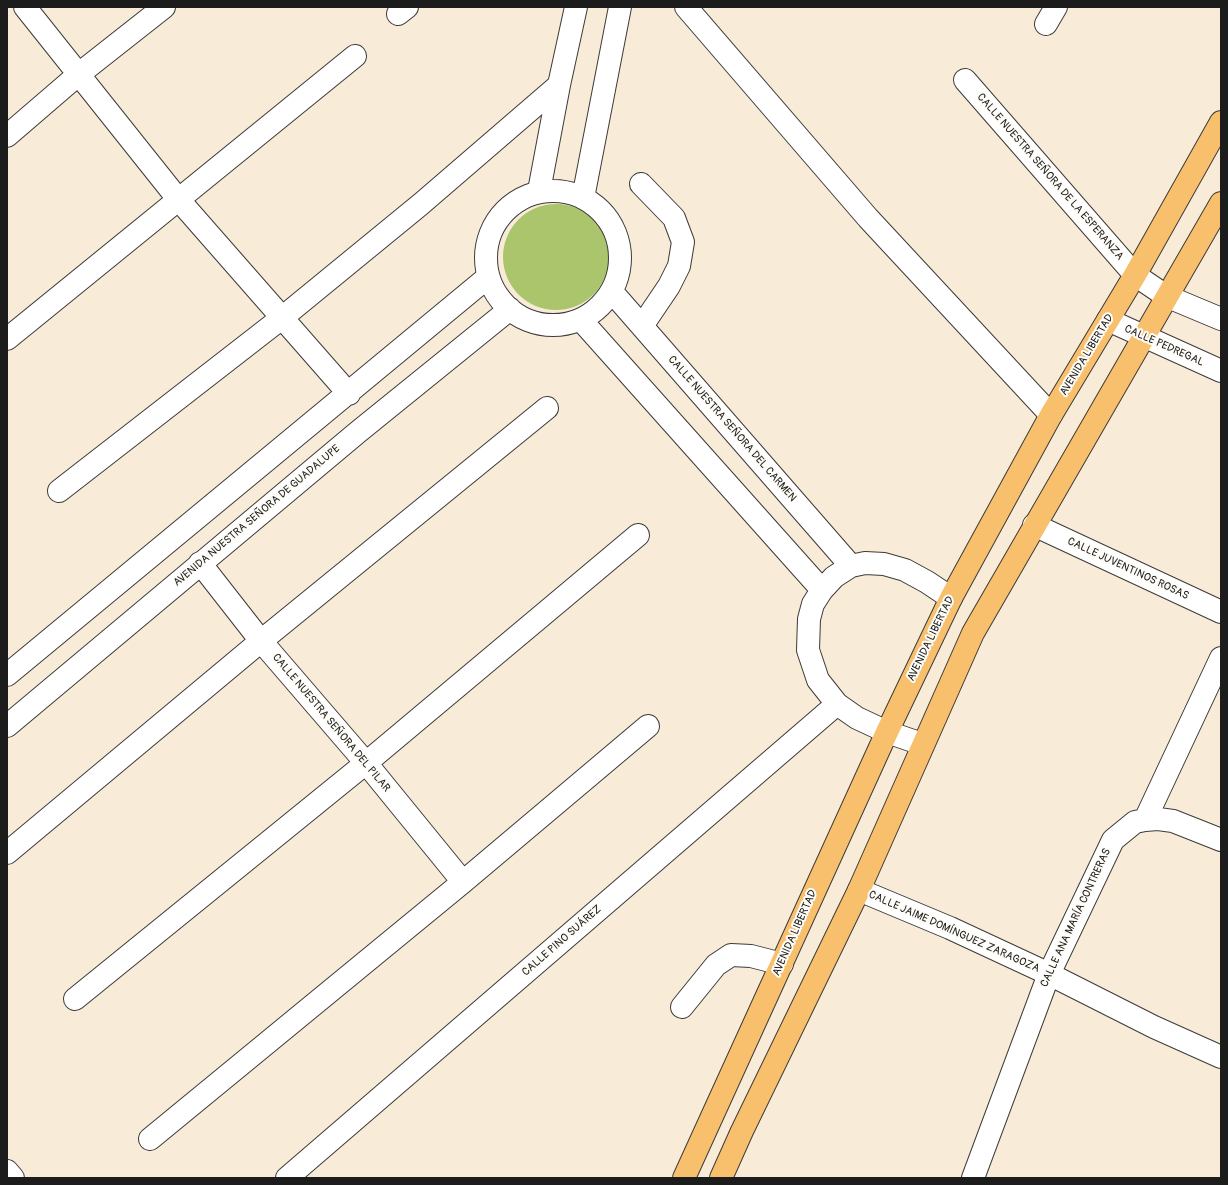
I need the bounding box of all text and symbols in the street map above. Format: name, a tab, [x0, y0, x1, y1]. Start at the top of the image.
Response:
street label: CALLE NUESTRA SEÑORA DE LA ESPERANZA	[974, 91, 1126, 263]
street label: AVENIDA LIBERTAD	[1057, 312, 1117, 398]
street label: CALLE PEDREGAL	[1122, 323, 1206, 369]
street label: CALLE NUESTRA SEÑORA DEL CARMEN	[665, 353, 799, 505]
street label: AVENIDA NUESTRA SEÑORA DE GUADALUPE	[171, 442, 343, 590]
street label: CALLE JUVENTINOS ROSAS	[1065, 535, 1191, 603]
street label: AVENIDA LIBERTAD	[905, 594, 957, 684]
street label: CALLE NUESTRA SEÑORA DEL PILAR	[269, 651, 393, 795]
street label: CALLE ANA MARÍA CONTRERAS	[1038, 847, 1114, 989]
street label: AVENIDA LIBERTAD	[770, 888, 820, 978]
street label: CALLE JAIME DOMÍNGUEZ ZARAGOZA	[867, 888, 1041, 976]
street label: CALLE PINO SUÁREZ	[520, 903, 604, 979]

